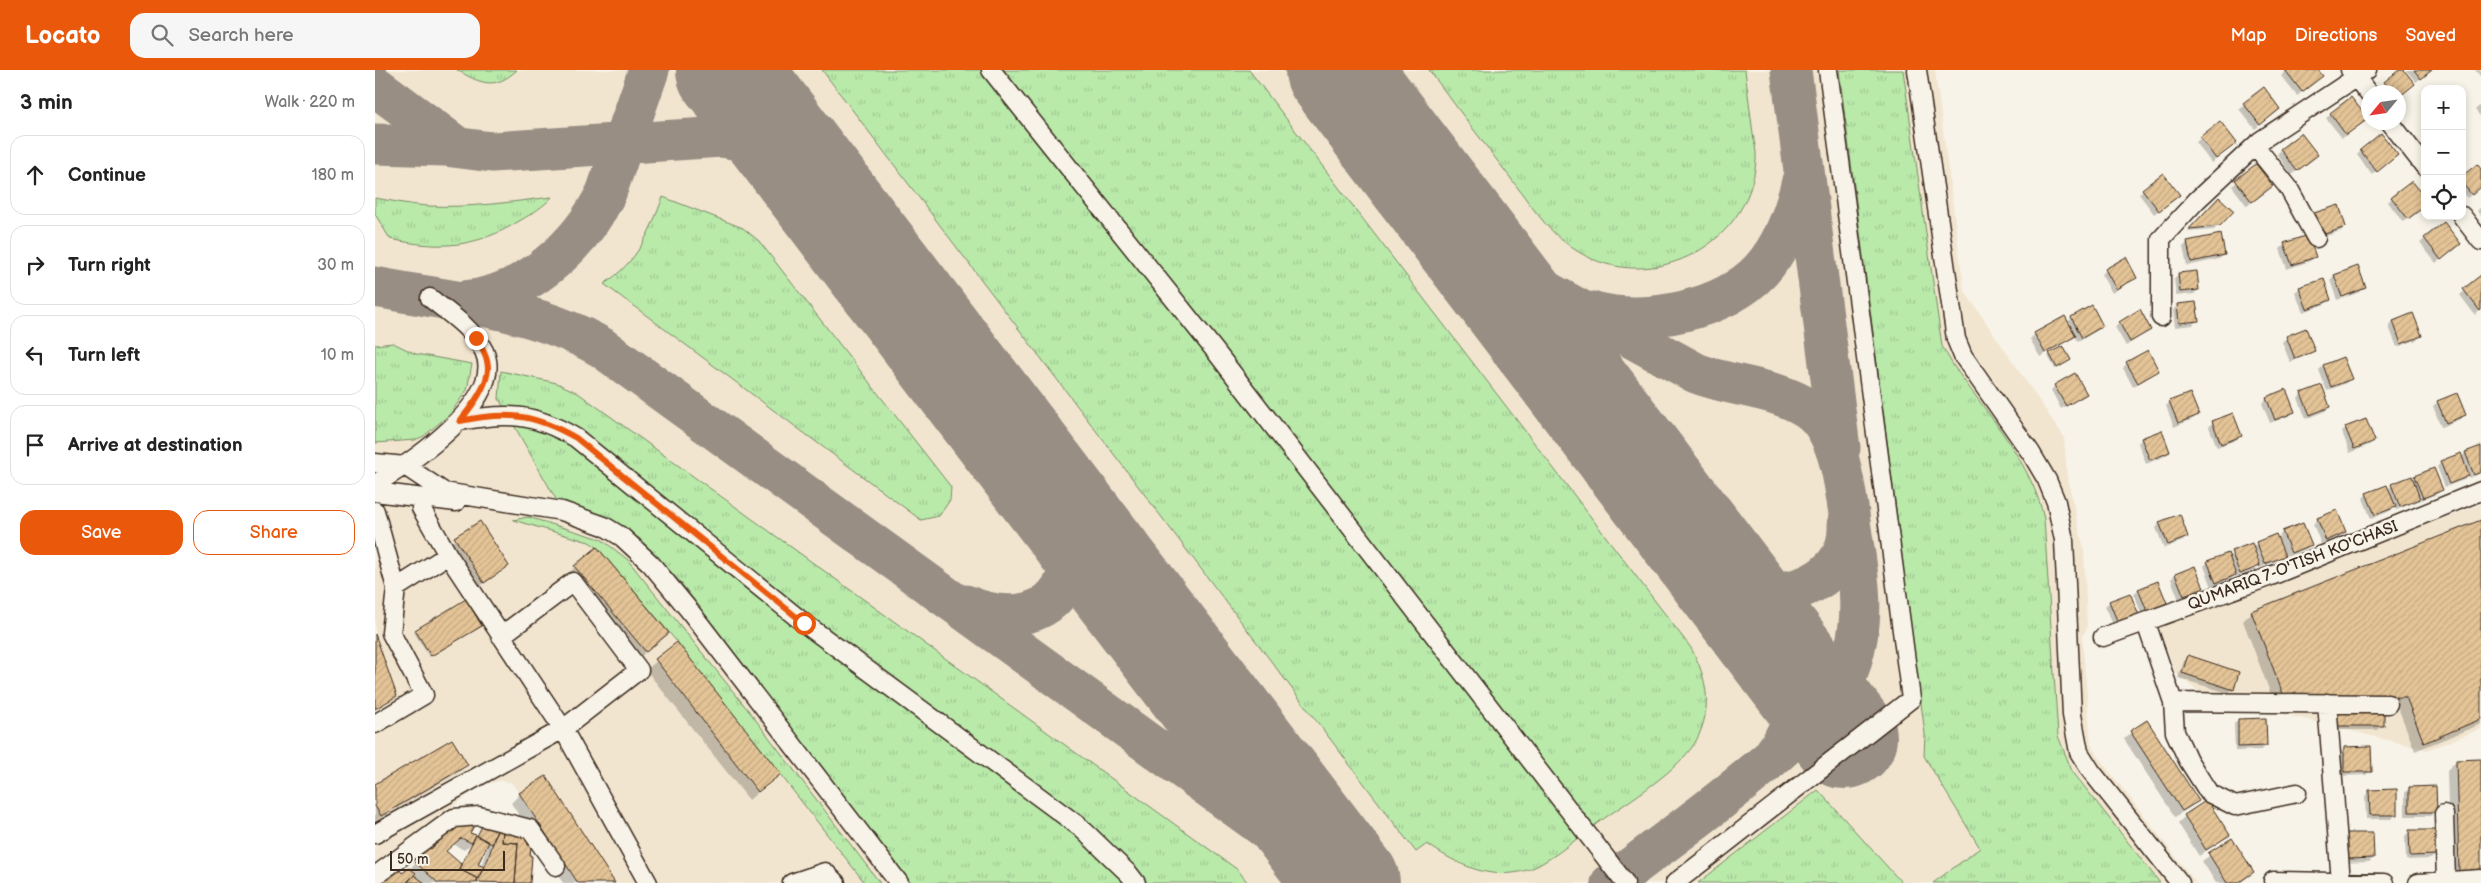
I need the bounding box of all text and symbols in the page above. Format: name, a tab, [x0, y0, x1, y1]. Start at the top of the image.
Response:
search box	[130, 13, 480, 58]
text: Locato	[25, 21, 100, 50]
icon: search	[148, 21, 176, 49]
text: Search here	[188, 24, 294, 47]
text: Map	[2231, 25, 2267, 46]
text: Directions	[2295, 25, 2377, 46]
text: Saved	[2405, 25, 2456, 46]
north arrow	[2361, 85, 2406, 130]
map controls	[2421, 85, 2466, 220]
button: +	[2421, 85, 2466, 130]
text: 3 min	[20, 90, 73, 115]
text: Walk · 220 m	[265, 93, 355, 112]
button: −	[2421, 130, 2466, 175]
icon: ahead	[21, 161, 49, 189]
text: Continue	[68, 164, 146, 187]
text: 180 m	[312, 166, 354, 185]
button: locate	[2421, 175, 2466, 220]
icon: right	[21, 251, 49, 279]
text: Turn right	[68, 254, 151, 277]
text: 30 m	[317, 256, 354, 275]
route end	[465, 327, 488, 350]
icon: left	[21, 341, 49, 369]
text: Turn left	[68, 344, 140, 367]
text: 10 m	[321, 346, 354, 365]
icon: arrive	[21, 431, 49, 459]
text: Arrive at destination	[68, 434, 243, 457]
button: Save	[20, 510, 183, 555]
button: Share	[193, 510, 355, 555]
street label: QUMARIQ 7-O'TISH KO'CHASI	[2185, 517, 2401, 615]
route start	[793, 612, 816, 635]
scale bar	[390, 848, 505, 871]
text: 50 m	[397, 851, 429, 868]

